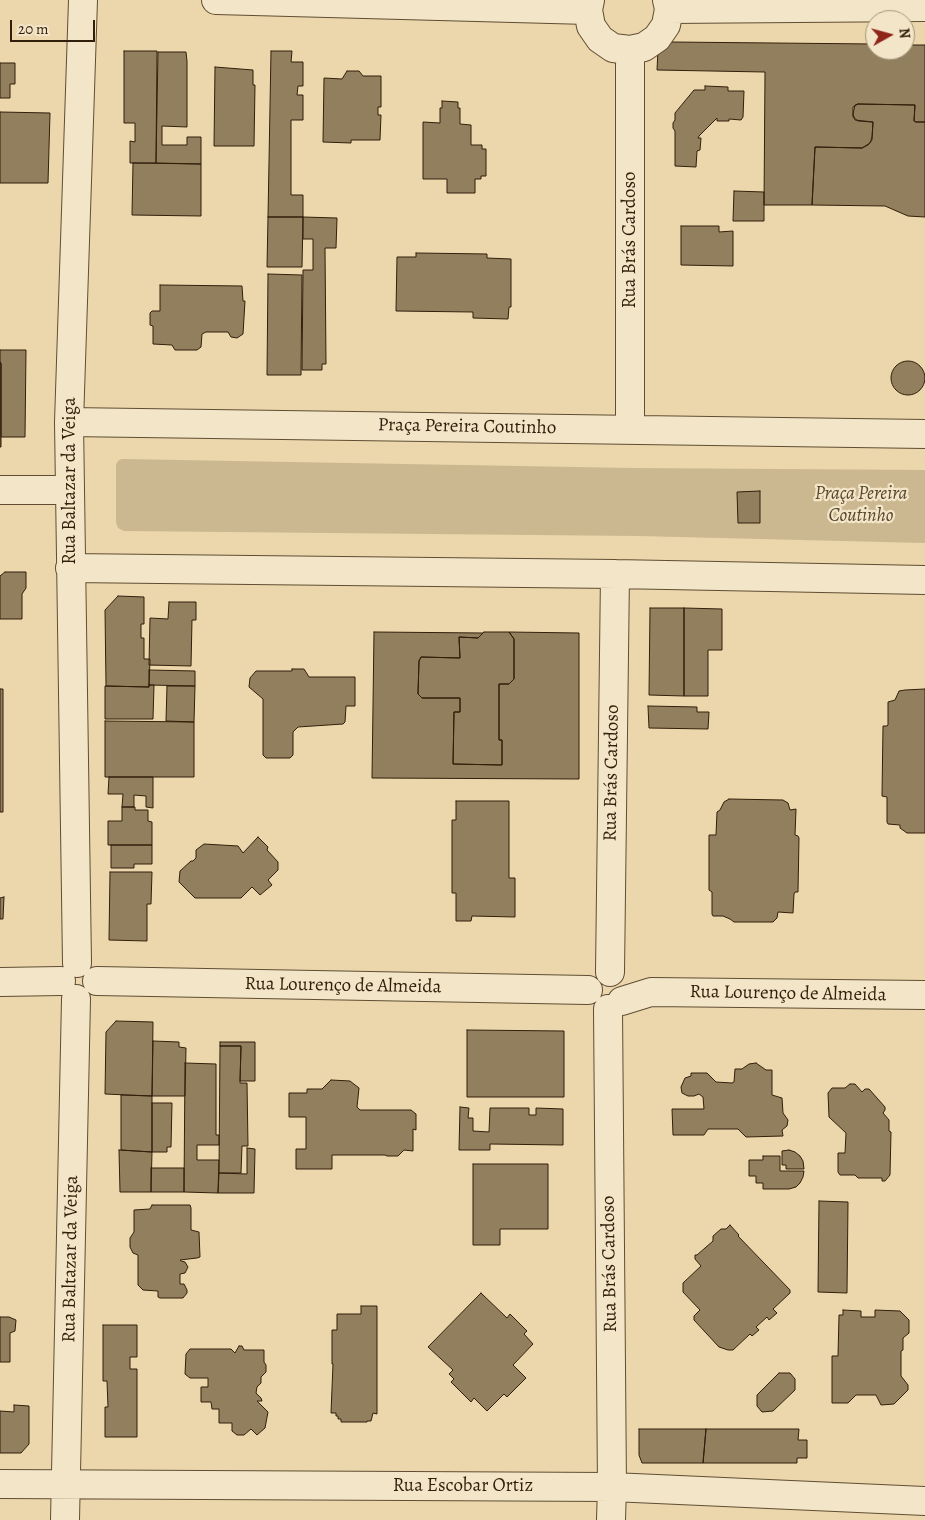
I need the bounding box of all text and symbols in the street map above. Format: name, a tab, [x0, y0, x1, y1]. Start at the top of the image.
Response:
scale bar	[12, 10, 98, 42]
north arrow	[865, 10, 915, 60]
text: 20 m	[18, 19, 49, 39]
text: N	[894, 27, 914, 39]
street label: Rua Brás Cardoso	[619, 171, 641, 309]
street label: Rua Baltazar da Veiga	[59, 397, 81, 565]
street label: Praça Pereira Coutinho	[378, 414, 556, 440]
park label: Praça Pereira Coutinho	[815, 483, 907, 527]
street label: Rua Brás Cardoso	[599, 704, 625, 842]
street label: Rua Lourenço de Almeida	[244, 973, 442, 999]
street label: Rua Lourenço de Almeida	[689, 981, 887, 1007]
street label: Rua Baltazar da Veiga	[58, 1175, 84, 1343]
street label: Rua Brás Cardoso	[597, 1195, 623, 1333]
street label: Rua Escobar Ortiz	[393, 1475, 533, 1497]

